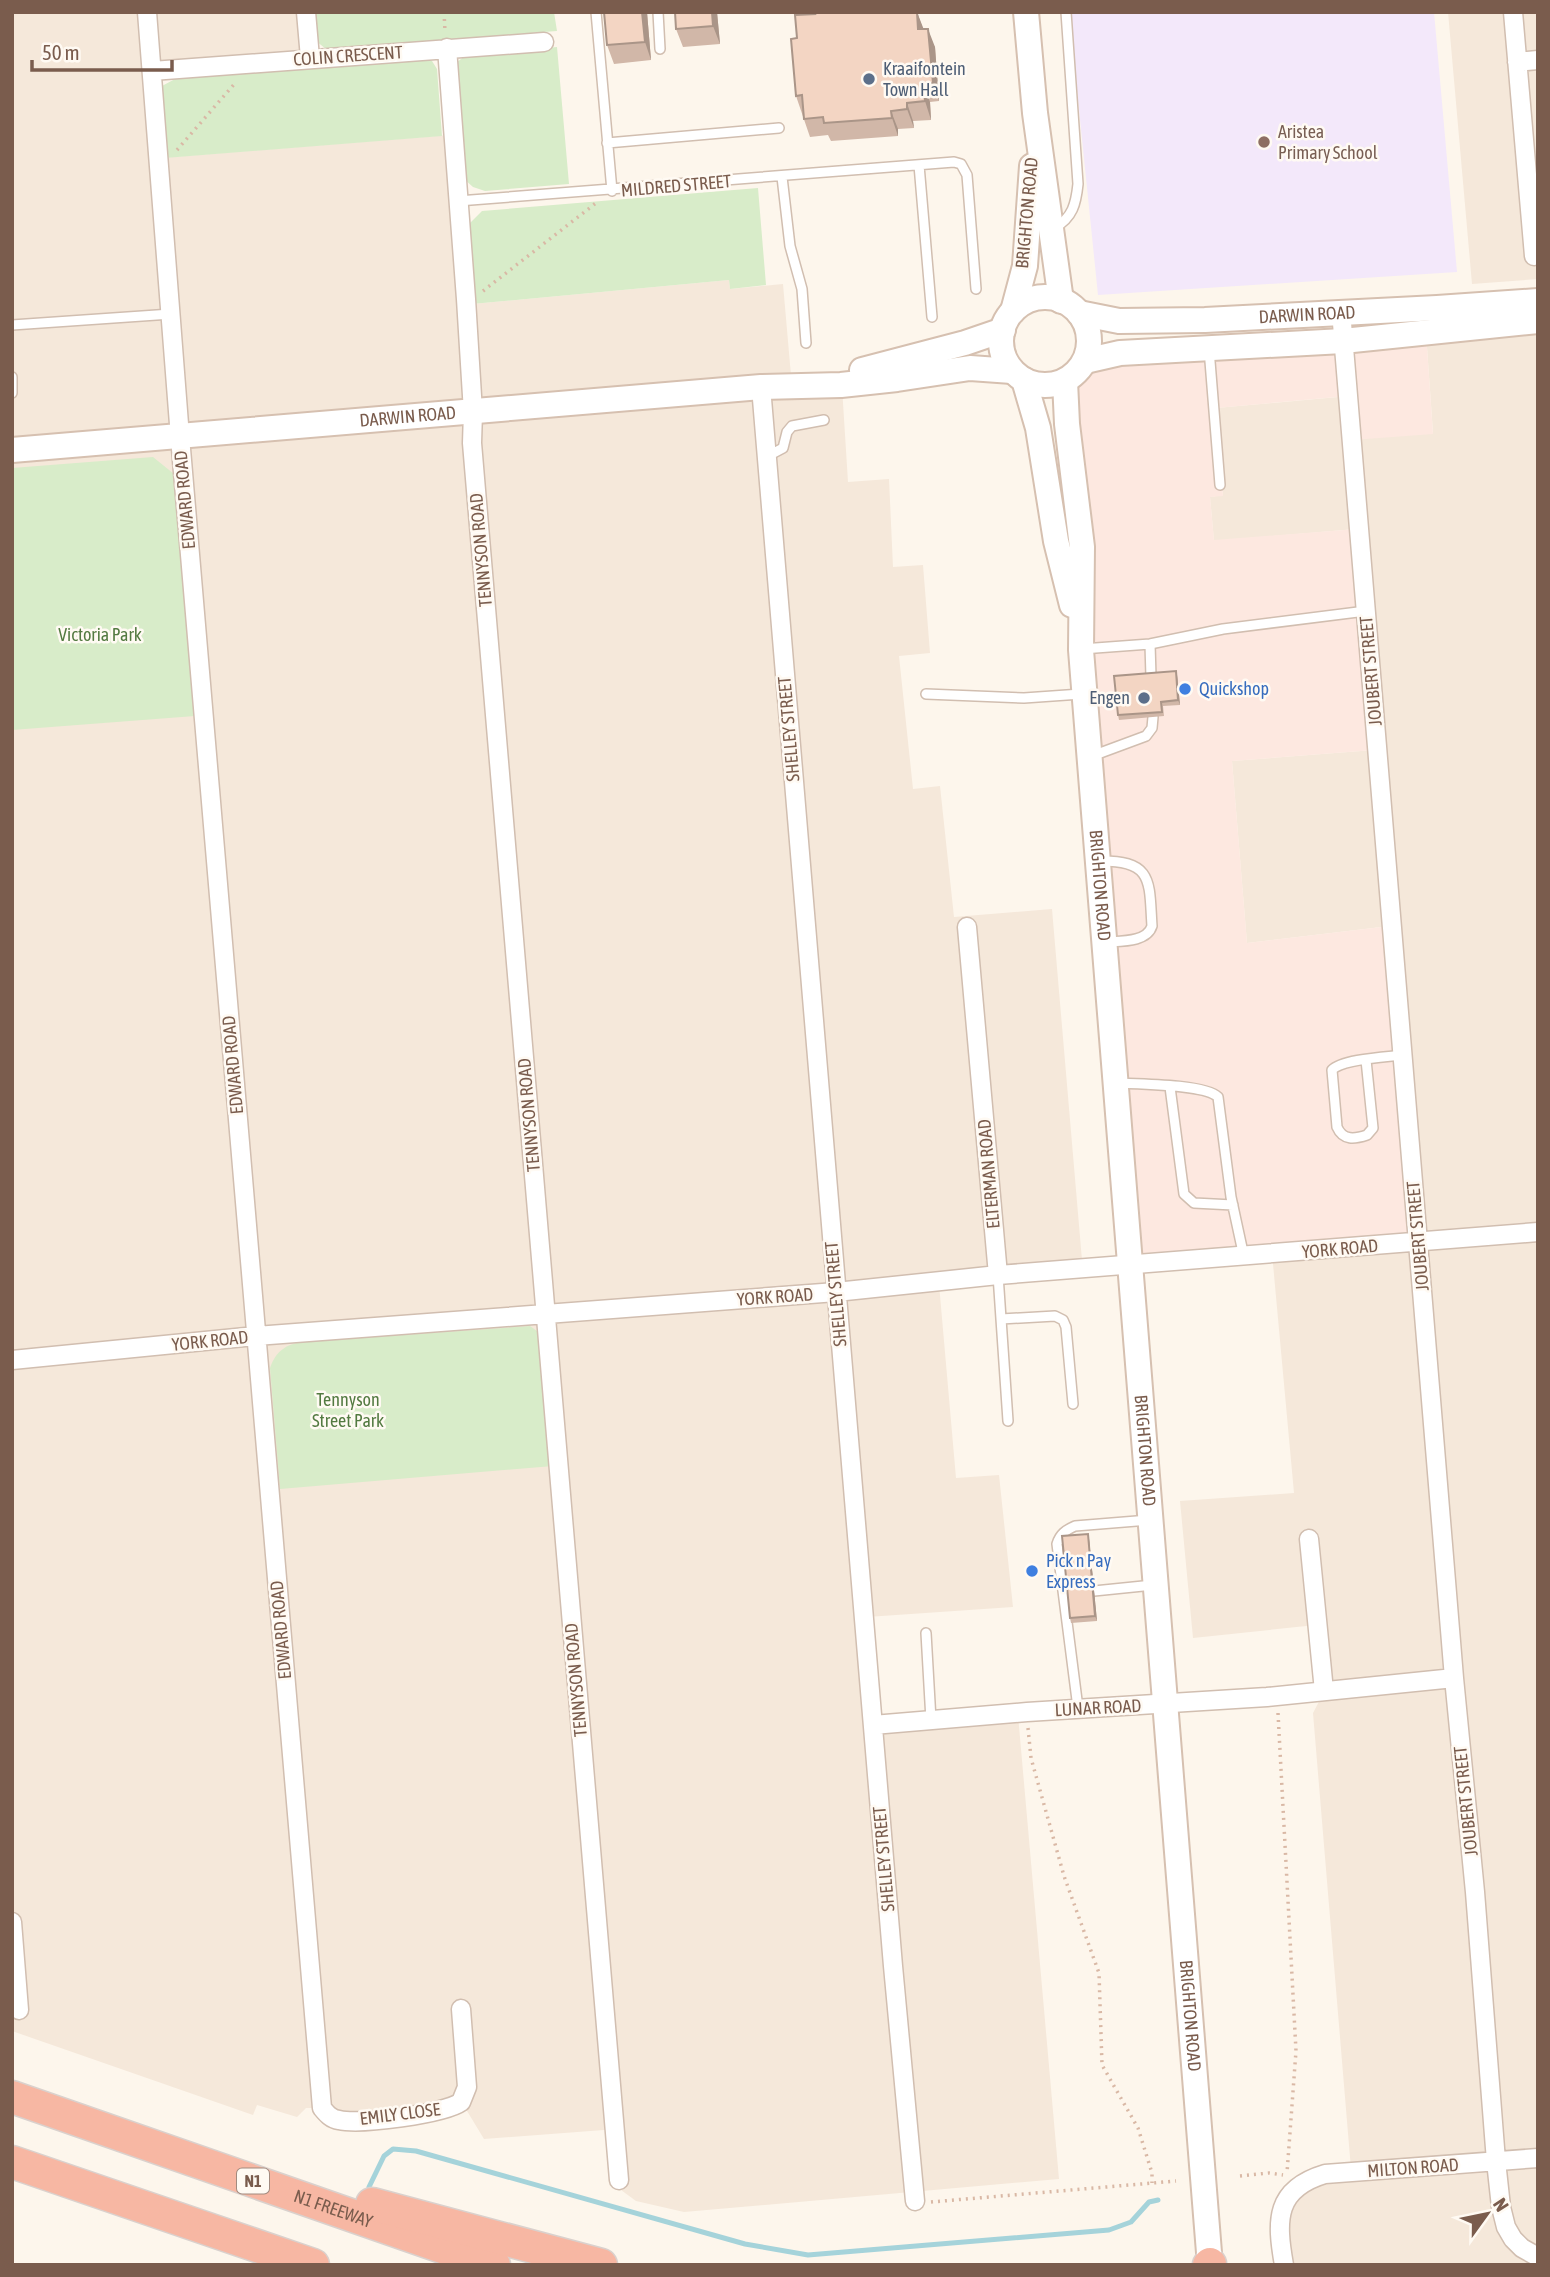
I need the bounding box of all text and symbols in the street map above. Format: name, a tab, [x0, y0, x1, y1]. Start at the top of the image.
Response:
scale bar	[32, 28, 172, 72]
text: 50 m	[42, 40, 80, 64]
street label: COLIN CRESCENT	[293, 41, 403, 70]
place label: Kraaifontein Town Hall	[883, 58, 966, 100]
marker: Kraaifontein Town Hall	[861, 71, 877, 87]
place label: Aristea Primary School	[1278, 121, 1378, 163]
marker: Aristea Primary School	[1256, 134, 1272, 150]
street label: BRIGHTON ROAD	[1011, 157, 1042, 269]
street label: MILDRED STREET	[620, 170, 732, 201]
street label: DARWIN ROAD	[1258, 301, 1356, 327]
street label: DARWIN ROAD	[358, 402, 457, 431]
street label: EDWARD ROAD	[170, 450, 199, 550]
street label: TENNYSON ROAD	[465, 492, 496, 608]
street label: JOUBERT STREET	[1355, 615, 1386, 727]
park label: Victoria Park	[58, 624, 142, 645]
street label: SHELLEY STREET	[773, 676, 804, 782]
place label: Quickshop	[1199, 678, 1269, 699]
marker: Quickshop	[1177, 681, 1193, 697]
place label: Engen	[1089, 687, 1130, 708]
marker: Engen	[1136, 690, 1152, 706]
street label: BRIGHTON ROAD	[1085, 829, 1115, 942]
street label: EDWARD ROAD	[218, 1015, 247, 1115]
street label: TENNYSON ROAD	[513, 1057, 544, 1173]
street label: ELTERMAN ROAD	[973, 1118, 1004, 1230]
street label: JOUBERT STREET	[1402, 1180, 1433, 1292]
street label: YORK ROAD	[1301, 1235, 1379, 1262]
street label: SHELLEY STREET	[820, 1241, 851, 1347]
street label: YORK ROAD	[736, 1283, 814, 1310]
street label: YORK ROAD	[171, 1326, 249, 1355]
park label: Tennyson Street Park	[312, 1389, 384, 1431]
street label: BRIGHTON ROAD	[1131, 1394, 1160, 1507]
place label: Pick n Pay Express	[1046, 1550, 1111, 1592]
marker: Pick n Pay Express	[1024, 1563, 1040, 1579]
street label: EDWARD ROAD	[266, 1580, 295, 1680]
street label: TENNYSON ROAD	[560, 1622, 591, 1738]
street label: LUNAR ROAD	[1054, 1695, 1142, 1720]
street label: JOUBERT STREET	[1449, 1745, 1482, 1857]
street label: SHELLEY STREET	[868, 1806, 899, 1912]
street label: BRIGHTON ROAD	[1176, 1959, 1205, 2072]
street label: EMILY CLOSE	[358, 2098, 442, 2129]
street label: MILTON ROAD	[1367, 2154, 1459, 2181]
road number: N1	[237, 2168, 269, 2194]
north arrow	[1452, 2179, 1522, 2249]
street label: N1 FREEWAY	[291, 2185, 375, 2232]
text: N	[1489, 2194, 1514, 2215]

